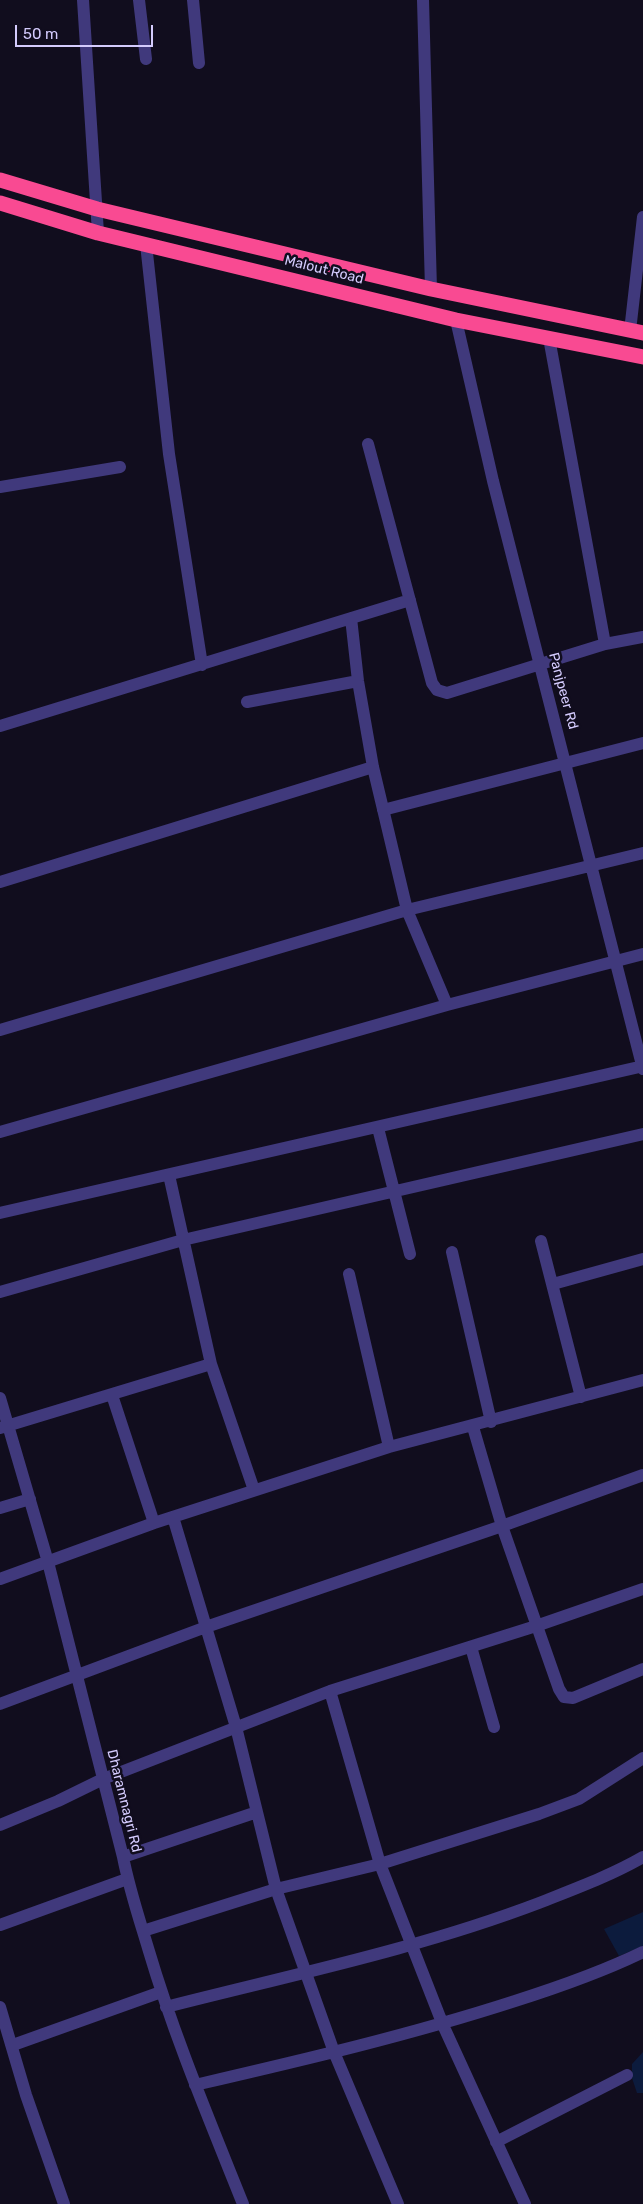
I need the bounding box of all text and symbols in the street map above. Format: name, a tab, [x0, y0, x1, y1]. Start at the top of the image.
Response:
scale bar	[18, 15, 155, 47]
text: 50 m	[23, 25, 58, 43]
street label: Malout Road	[283, 252, 365, 288]
street label: Panjpeer Rd	[545, 651, 581, 731]
street label: Dharamnagri Rd	[103, 1748, 145, 1854]

